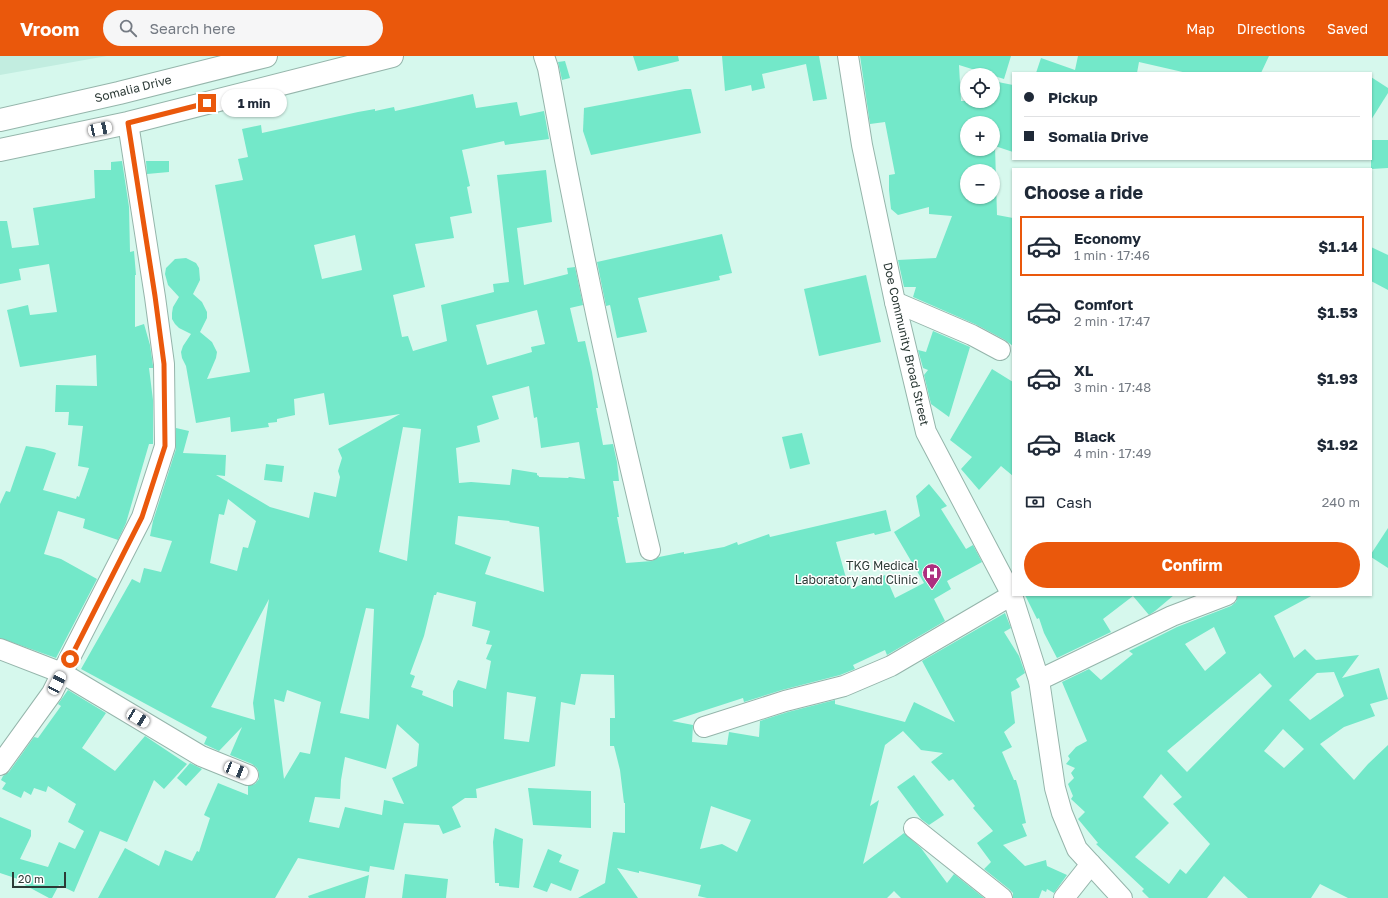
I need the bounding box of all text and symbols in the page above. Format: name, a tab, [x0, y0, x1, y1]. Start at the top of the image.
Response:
search box	[103, 10, 383, 46]
text: Vroom	[20, 17, 79, 40]
icon: search	[117, 17, 139, 39]
text: Search here	[149, 19, 235, 37]
text: Map	[1186, 20, 1215, 37]
text: Directions	[1237, 20, 1305, 37]
text: Saved	[1327, 20, 1368, 37]
map controls	[960, 68, 1000, 204]
button: locate	[960, 68, 1000, 108]
street label: Somalia Drive	[93, 72, 173, 105]
text: Pickup	[1048, 88, 1098, 106]
callout: 1 min	[221, 89, 287, 117]
route end	[198, 94, 216, 112]
text: 1 min	[238, 95, 270, 111]
button: +	[960, 116, 1000, 156]
car	[87, 121, 113, 137]
text: Somalia Drive	[1048, 127, 1149, 145]
button: −	[960, 164, 1000, 204]
text: Choose a ride	[1024, 181, 1143, 203]
icon: car	[1026, 228, 1062, 264]
text: Economy	[1074, 229, 1141, 247]
text: $1.14	[1318, 237, 1358, 255]
text: 1 min · 17:46	[1074, 247, 1150, 263]
street label: Doe Community Broad Street	[880, 261, 933, 427]
icon: car	[1026, 294, 1062, 330]
text: Comfort	[1074, 295, 1133, 313]
text: $1.53	[1317, 303, 1358, 321]
text: 2 min · 17:47	[1074, 313, 1150, 329]
icon: car	[1026, 360, 1062, 396]
text: XL	[1074, 361, 1093, 379]
text: $1.93	[1317, 369, 1358, 387]
text: 3 min · 17:48	[1074, 379, 1151, 395]
icon: car	[1026, 426, 1062, 462]
text: Black	[1074, 427, 1116, 445]
text: $1.92	[1317, 435, 1358, 453]
text: 4 min · 17:49	[1074, 445, 1151, 461]
icon: cash	[1024, 491, 1046, 513]
text: Cash	[1056, 493, 1092, 511]
text: 240 m	[1322, 494, 1360, 510]
button: Confirm	[1024, 542, 1360, 588]
place label: TKG Medical Laboratory and Clinic	[795, 558, 918, 587]
hospital icon: TKG Medical Laboratory and Clinic	[921, 562, 943, 590]
route start	[61, 650, 79, 668]
car	[46, 670, 68, 696]
car	[125, 707, 151, 729]
car	[223, 760, 249, 780]
scale bar	[12, 870, 66, 889]
text: 20 m	[18, 872, 44, 885]

